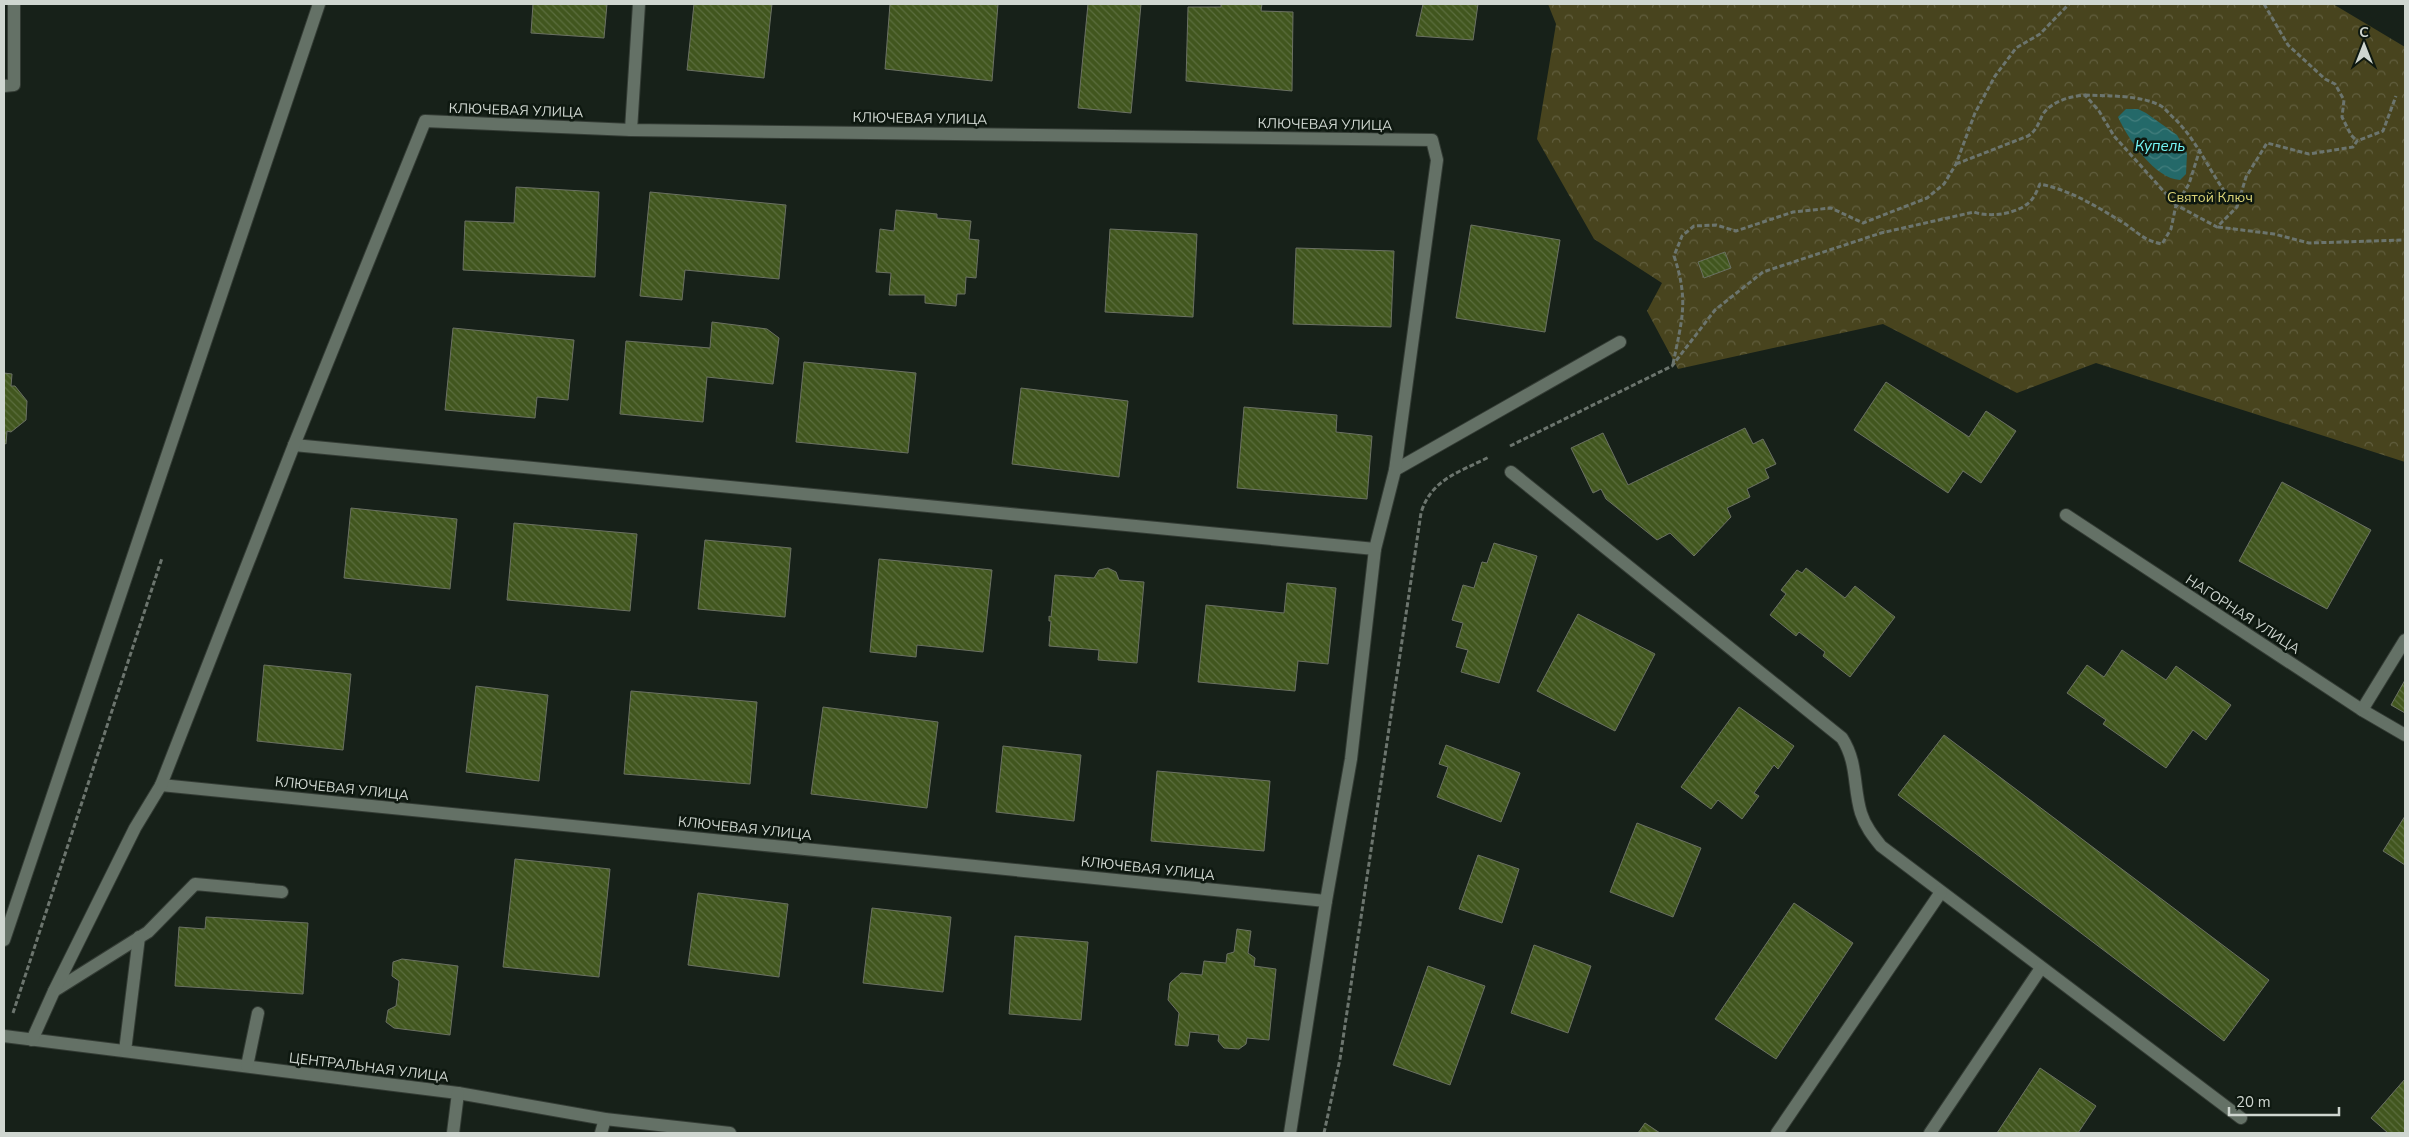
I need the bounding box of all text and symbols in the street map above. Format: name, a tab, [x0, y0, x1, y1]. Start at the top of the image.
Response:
north arrow	[2339, 20, 2389, 70]
text: С	[2359, 23, 2369, 42]
street label: КЛЮЧЕВАЯ УЛИЦА	[448, 99, 584, 122]
street label: КЛЮЧЕВАЯ УЛИЦА	[852, 108, 987, 129]
street label: КЛЮЧЕВАЯ УЛИЦА	[1257, 114, 1392, 135]
water label: Купель	[2135, 136, 2185, 156]
park label: Святой Ключ	[2167, 188, 2253, 207]
street label: НАГОРНАЯ УЛИЦА	[2182, 570, 2304, 659]
street label: КЛЮЧЕВАЯ УЛИЦА	[274, 772, 410, 805]
street label: КЛЮЧЕВАЯ УЛИЦА	[677, 812, 813, 845]
street label: КЛЮЧЕВАЯ УЛИЦА	[1080, 852, 1216, 885]
street label: ЦЕНТРАЛЬНАЯ УЛИЦА	[288, 1048, 450, 1087]
scale bar	[2229, 1084, 2339, 1116]
text: 20 m	[2236, 1092, 2271, 1112]

